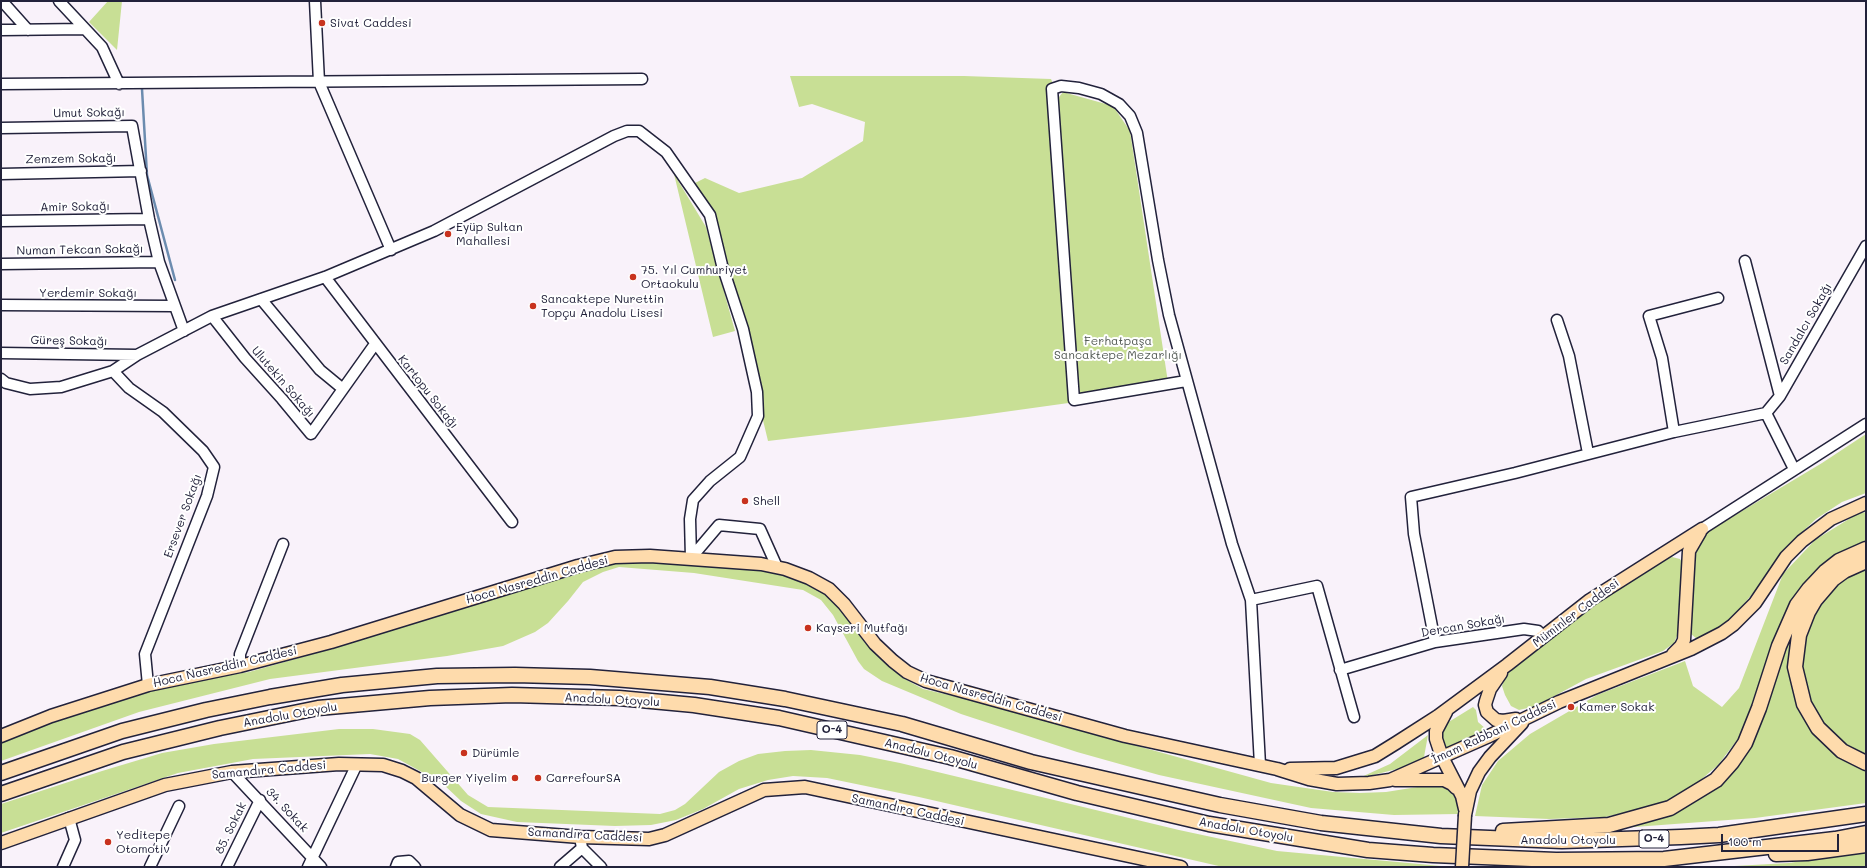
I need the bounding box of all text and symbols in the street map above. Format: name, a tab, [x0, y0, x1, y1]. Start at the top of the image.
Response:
place label: Sivat Caddesi	[330, 16, 412, 30]
marker: Sivat Caddesi	[317, 18, 327, 28]
street label: Umut Sokağı	[53, 105, 125, 121]
street label: Zemzem Sokağı	[25, 151, 117, 167]
street label: Amir Sokağı	[40, 199, 110, 215]
place label: Eyüp Sultan Mahallesi	[456, 220, 523, 248]
marker: Eyüp Sultan Mahallesi	[443, 229, 453, 239]
street label: Numan Tekcan Sokağı	[16, 242, 144, 258]
place label: 75. Yıl Cumhuriyet Ortaokulu	[641, 263, 747, 291]
marker: 75. Yıl Cumhuriyet Ortaokulu	[628, 272, 638, 282]
street label: Sandalcı Sokağı	[1777, 281, 1835, 367]
street label: Yerdemir Sokağı	[39, 286, 137, 300]
place label: Sancaktepe Nurettin Topçu Anadolu Lisesi	[541, 292, 664, 320]
marker: Sancaktepe Nurettin Topçu Anadolu Lisesi	[528, 301, 538, 311]
street label: Güreş Sokağı	[30, 333, 108, 349]
park label: Ferhatpaşa Sancaktepe Mezarlığı	[1054, 334, 1182, 362]
street label: Ulutekin Sokağı	[248, 344, 318, 420]
street label: Kartopu Sokağı	[395, 352, 461, 432]
street label: Ersever Sokağı	[161, 472, 205, 560]
place label: Shell	[753, 494, 780, 508]
marker: Shell	[740, 496, 750, 506]
street label: Hoca Nasreddin Caddesi	[464, 553, 610, 607]
street label: Müminler Caddesi	[1530, 576, 1622, 650]
street label: Dercan Sokağı	[1420, 612, 1506, 640]
place label: Kayseri Mutfağı	[816, 621, 908, 635]
marker: Kayseri Mutfağı	[803, 623, 813, 633]
street label: Hoca Nasreddin Caddesi	[152, 643, 298, 691]
street label: Hoca Nasreddin Caddesi	[918, 671, 1064, 725]
street label: Anadolu Otoyolu	[564, 690, 660, 710]
street label: İmam Rabbani Caddesi	[1429, 697, 1559, 767]
street label: Anadolu Otoyolu	[242, 700, 338, 730]
place label: Kamer Sokak	[1579, 700, 1655, 714]
marker: Kamer Sokak	[1566, 702, 1576, 712]
road number: O-4	[817, 721, 847, 739]
street label: Anadolu Otoyolu	[883, 735, 979, 773]
place label: Dürümle	[472, 746, 519, 760]
marker: Dürümle	[459, 748, 469, 758]
street label: Samandıra Caddesi	[211, 758, 327, 782]
place label: Burger Yiyelim	[421, 771, 507, 785]
place label: CarrefourSA	[546, 771, 621, 785]
marker: Burger Yiyelim	[510, 773, 520, 783]
marker: CarrefourSA	[533, 773, 543, 783]
street label: 34. Sokak	[263, 785, 311, 835]
street label: Samandıra Caddesi	[850, 791, 966, 829]
street label: 85. Sokak	[212, 800, 250, 856]
street label: Anadolu Otoyolu	[1198, 815, 1294, 845]
street label: Samandıra Caddesi	[527, 825, 643, 845]
scale bar	[1723, 826, 1841, 852]
place label: Yeditepe Otomotiv	[116, 828, 170, 856]
road number: O-4	[1639, 830, 1669, 848]
street label: Anadolu Otoyolu	[1520, 833, 1616, 847]
text: 100 m	[1728, 833, 1762, 849]
marker: Yeditepe Otomotiv	[103, 837, 113, 847]

